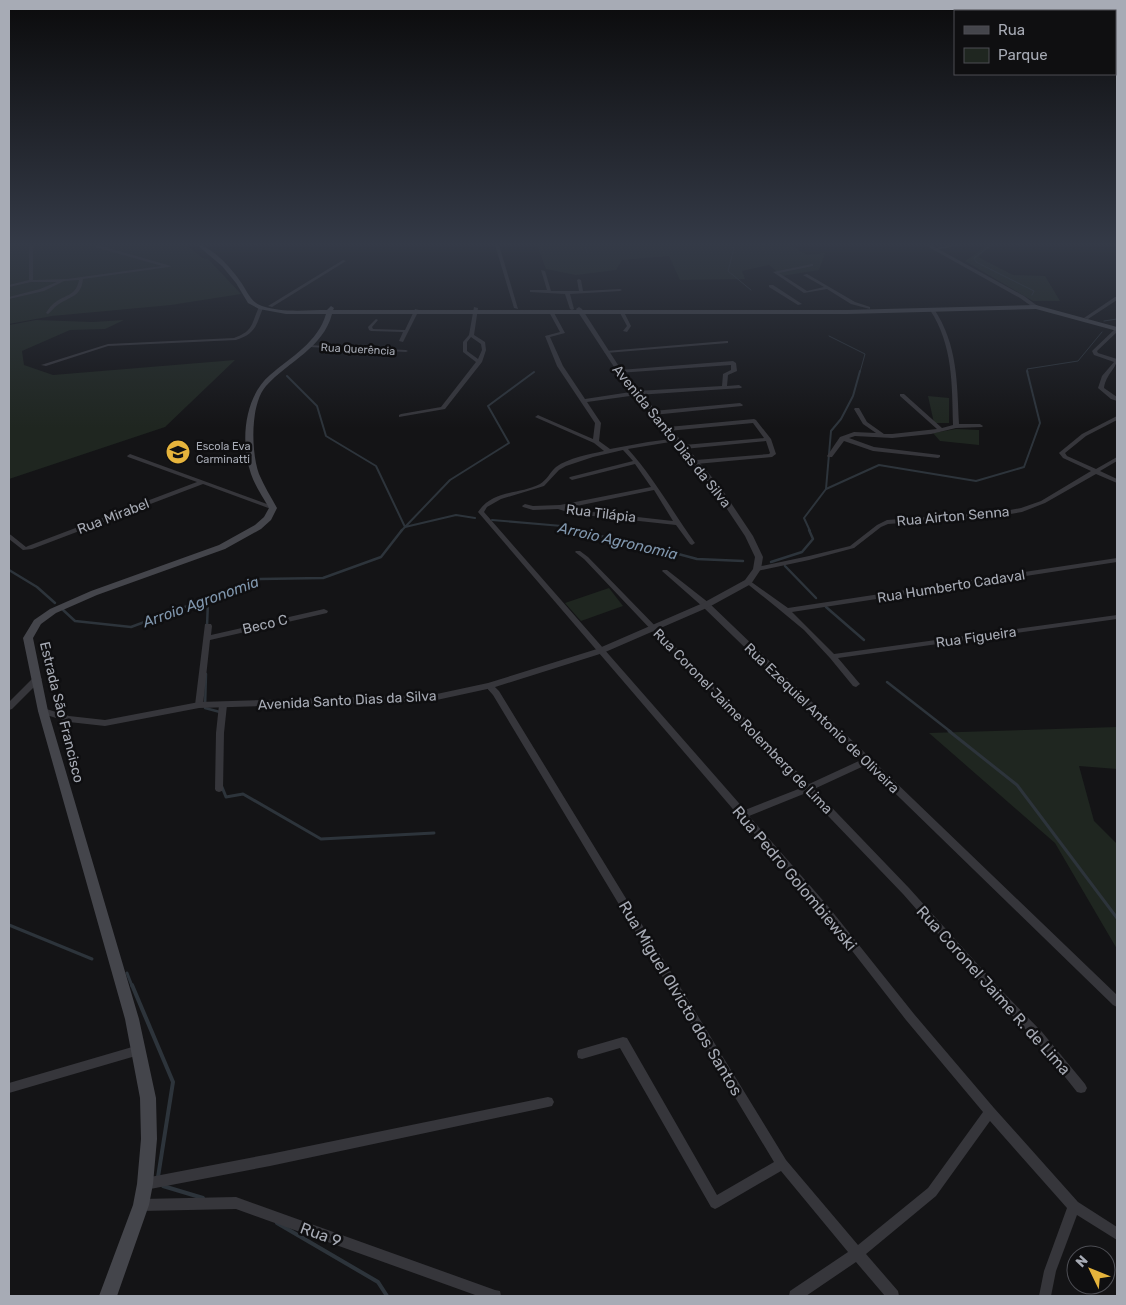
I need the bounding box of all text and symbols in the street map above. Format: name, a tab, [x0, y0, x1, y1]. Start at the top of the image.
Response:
legend	[954, 10, 1116, 75]
text: Rua	[998, 21, 1025, 39]
text: Parque	[998, 46, 1048, 64]
street label: Rua Querência	[320, 341, 396, 358]
street label: Avenida Santo Dias da Silva	[609, 361, 735, 511]
school or university icon: Escola Eva Carminatti	[165, 439, 191, 465]
place label: Escola Eva Carminatti	[196, 440, 251, 466]
street label: Rua Mirabel	[75, 495, 152, 538]
street label: Rua Tilápia	[565, 501, 637, 526]
street label: Rua Airton Senna	[896, 503, 1010, 530]
water label: Arroio Agronomia	[555, 518, 680, 564]
street label: Rua Humberto Cadaval	[876, 566, 1026, 607]
water label: Arroio Agronomia	[140, 573, 262, 632]
street label: Beco C	[241, 611, 289, 638]
street label: Rua Figueira	[935, 623, 1017, 652]
street label: Rua Coronel Jaime Rolemberg de Lima	[649, 625, 836, 818]
street label: Estrada São Francisco	[36, 640, 87, 784]
street label: Rua Ezequiel Antonio de Oliveira	[741, 640, 903, 797]
street label: Avenida Santo Dias da Silva	[257, 687, 437, 714]
street label: Rua Pedro Golombiewski	[729, 802, 861, 955]
street label: Rua Miguel Olvicto dos Santos	[615, 897, 746, 1099]
street label: Rua Coronel Jaime R. de Lima	[913, 902, 1075, 1079]
street label: Rua 9	[298, 1218, 344, 1251]
north arrow	[1066, 1245, 1116, 1295]
text: N	[1072, 1252, 1092, 1271]

